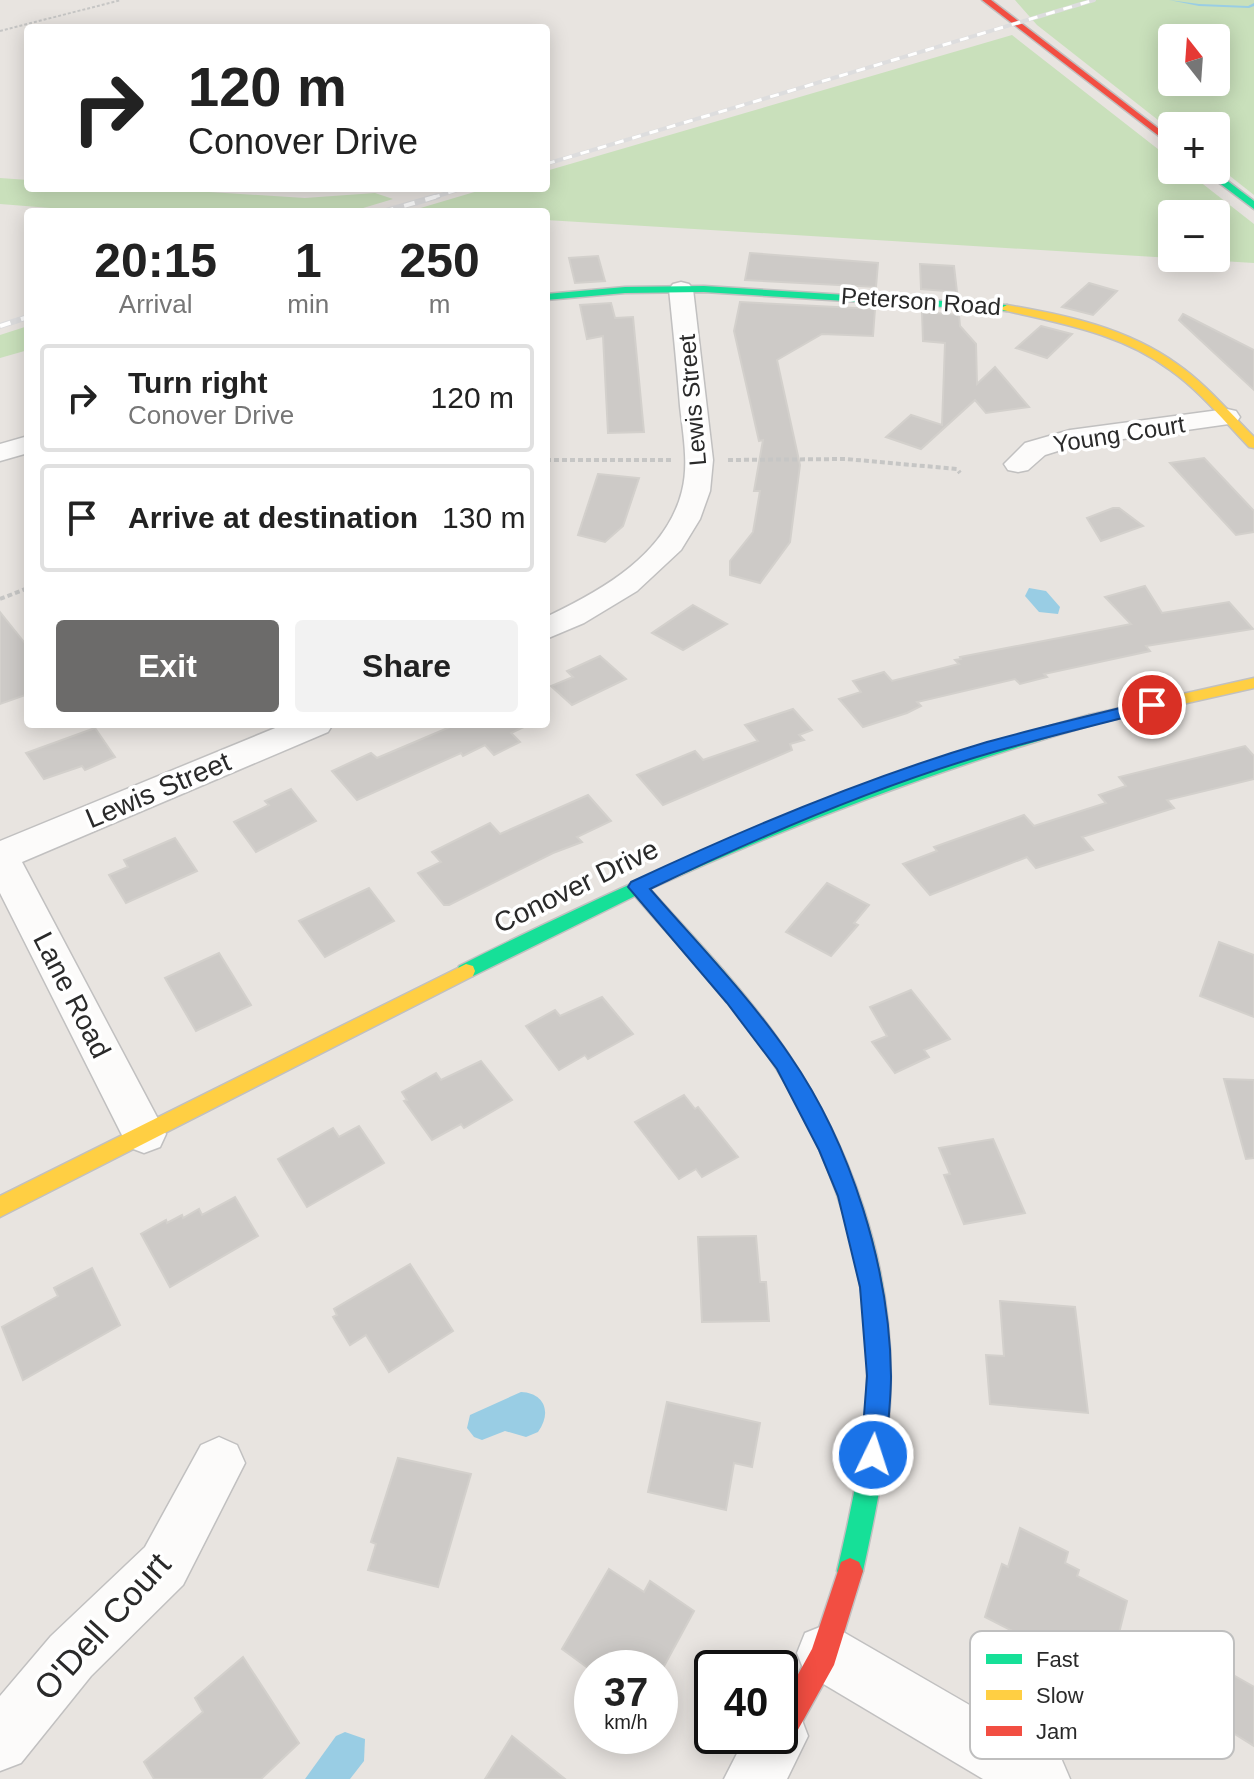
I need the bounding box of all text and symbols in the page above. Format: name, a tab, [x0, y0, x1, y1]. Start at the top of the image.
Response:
north arrow	[1158, 24, 1230, 96]
map controls	[1158, 24, 1230, 272]
text: 120 m	[188, 55, 347, 118]
icon: right	[56, 56, 160, 160]
button: +	[1158, 112, 1230, 184]
text: Conover Drive	[188, 121, 418, 162]
button: −	[1158, 200, 1230, 272]
text: 20:15	[94, 234, 217, 287]
text: 1	[295, 234, 322, 287]
text: 250	[400, 234, 480, 287]
street label: Peterson Road	[840, 282, 1002, 320]
text: Arrival	[119, 289, 193, 319]
text: min	[287, 289, 329, 319]
text: m	[429, 289, 450, 319]
street label: Lewis Street	[673, 333, 711, 467]
text: Turn right	[128, 366, 267, 399]
icon: right	[60, 376, 104, 420]
text: 120 m	[431, 381, 514, 414]
text: Conover Drive	[128, 400, 294, 430]
street label: Young Court	[1051, 410, 1187, 458]
icon: arrive	[60, 496, 104, 540]
text: Arrive at destination	[128, 501, 418, 534]
text: 130 m	[442, 501, 525, 534]
button: Exit	[56, 620, 279, 712]
button: Share	[295, 620, 518, 712]
pin	[1118, 671, 1186, 739]
icon: arrive	[1130, 683, 1174, 727]
street label: Lewis Street	[81, 746, 235, 834]
street label: Conover Drive	[489, 833, 663, 939]
street label: Lane Road	[27, 927, 117, 1063]
position arrow	[831, 1413, 915, 1497]
street label: O'Dell Court	[26, 1544, 178, 1707]
legend	[970, 1631, 1234, 1759]
text: Fast	[1036, 1647, 1079, 1672]
speed limit sign: 40	[694, 1650, 798, 1754]
text: 37	[604, 1670, 648, 1714]
text: Slow	[1036, 1683, 1084, 1708]
text: km/h	[604, 1711, 648, 1733]
text: Jam	[1036, 1719, 1078, 1744]

